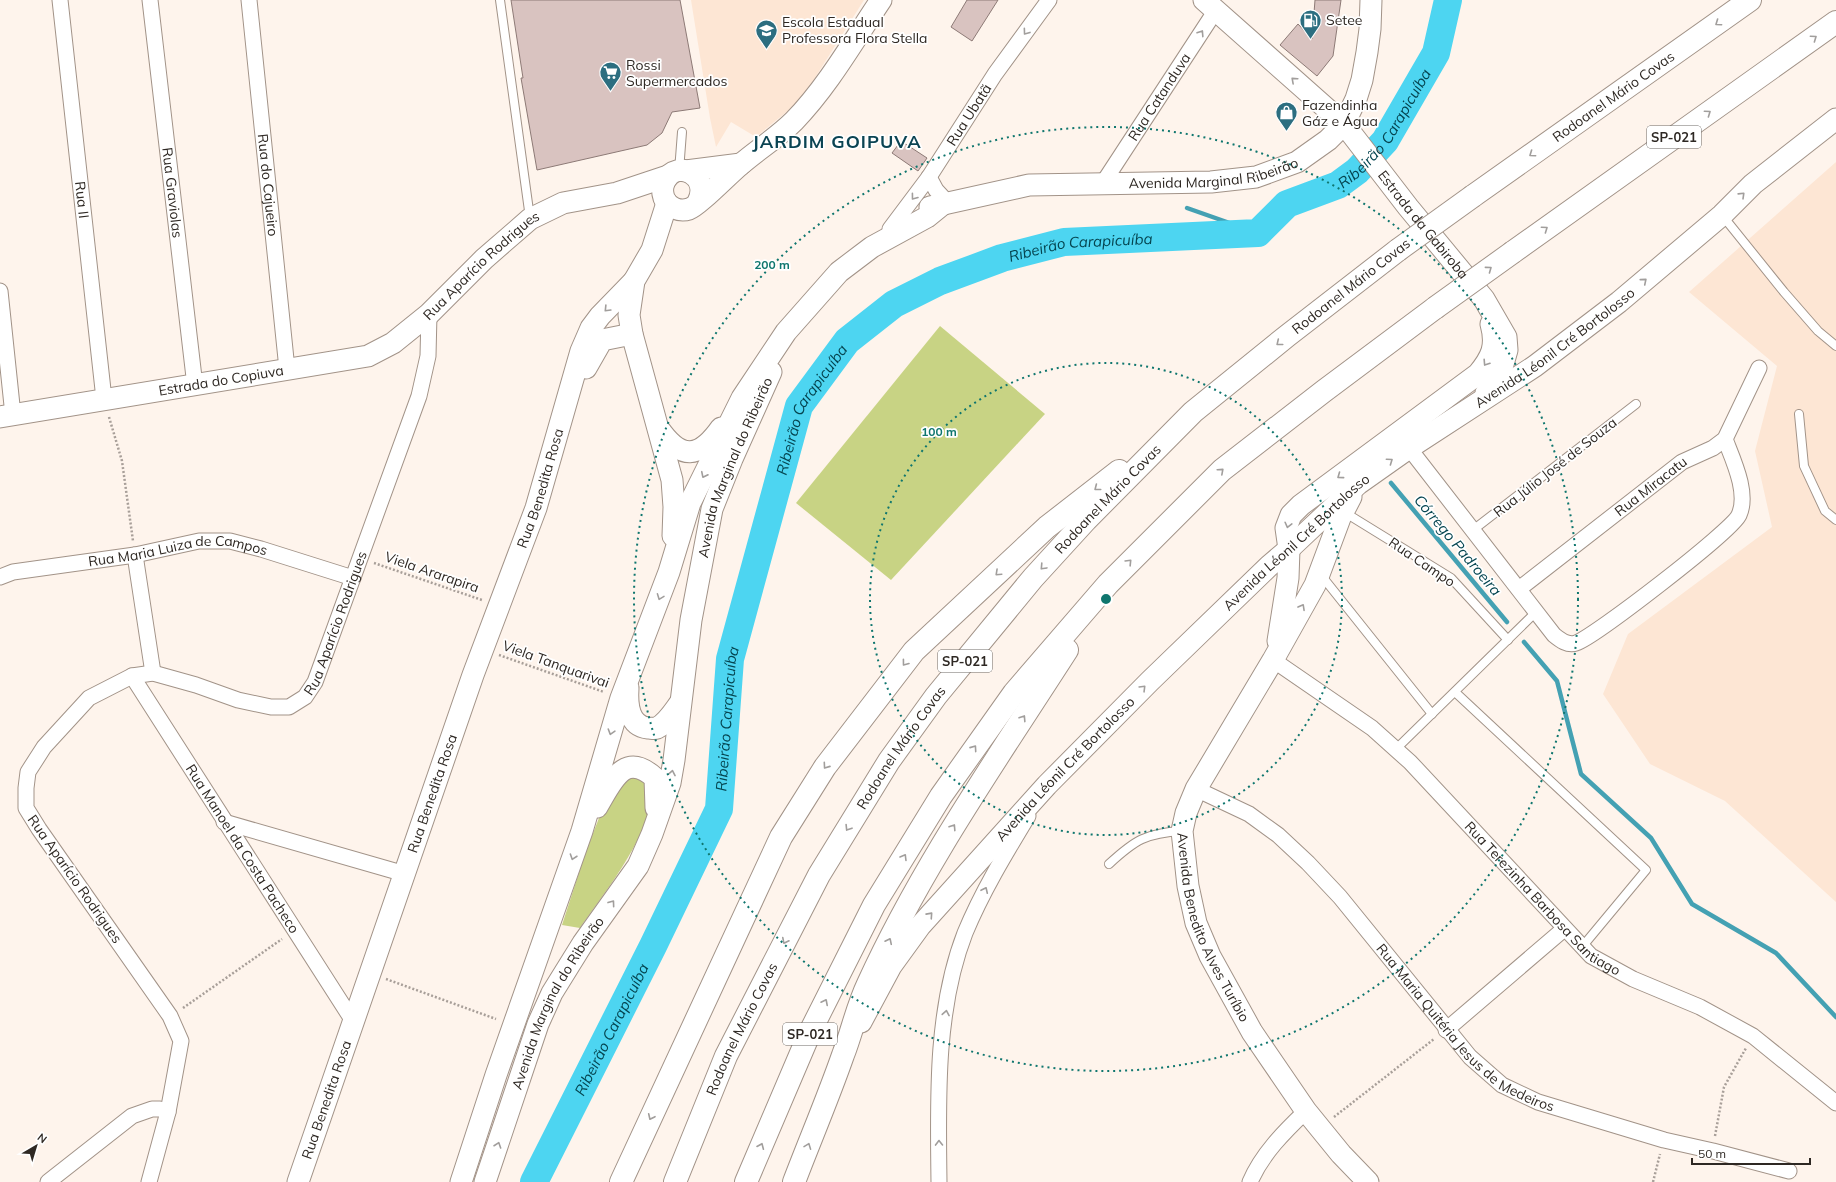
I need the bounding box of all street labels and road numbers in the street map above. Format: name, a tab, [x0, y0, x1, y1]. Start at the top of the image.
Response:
street label: Rodoanel Mário Covas	[1549, 47, 1678, 146]
street label: Rua Catanduva	[1124, 49, 1195, 144]
street label: Rua Ubatã	[942, 80, 995, 149]
road number: SP-021	[1647, 126, 1701, 148]
street label: Rua do Cajueiro	[254, 133, 282, 237]
street label: Rua Graviolas	[158, 146, 187, 239]
street label: Avenida Marginal Ribeirão	[1129, 153, 1301, 192]
street label: Estrada da Gabiroba	[1374, 167, 1473, 282]
street label: Rua II	[71, 180, 93, 219]
street label: Rua Aparício Rodrigues	[419, 207, 542, 324]
street label: Rodoanel Mário Covas	[1288, 234, 1414, 338]
street label: Avenida Léonil Cré Bortolosso	[1471, 284, 1638, 412]
street label: Estrada do Copiuva	[157, 361, 285, 400]
street label: Avenida Marginal do Ribeirão	[694, 375, 776, 559]
street label: Rua Júlio José de Souza	[1490, 413, 1620, 521]
street label: Rua Benedita Rosa	[513, 426, 567, 551]
street label: Rodoanel Mário Covas	[1051, 441, 1165, 557]
street label: Rua Miracatu	[1611, 453, 1691, 520]
street label: Avenida Léonil Cré Bortolosso	[1219, 470, 1373, 614]
street label: Rua Maria Luiza de Campos	[87, 532, 270, 570]
street label: Rua Campo	[1385, 533, 1459, 591]
street label: Viela Ararapira	[383, 547, 481, 597]
street label: Rua Aparício Rodrigues	[300, 549, 371, 699]
street label: Viela Tanquarivai	[500, 636, 612, 692]
road number: SP-021	[938, 650, 992, 672]
street label: Rodoanel Mário Covas	[853, 682, 950, 812]
street label: Avenida Léonil Cré Bortolosso	[992, 693, 1139, 845]
street label: Rua Benedita Rosa	[403, 732, 461, 855]
street label: Rua Manoel da Costa Pacheco	[182, 761, 303, 937]
street label: Rua Aparício Rodrigues	[24, 811, 126, 947]
street label: Rua Terezinha Barbosa Santiago	[1461, 817, 1624, 979]
street label: Avenida Benedito Alves Turíbio	[1173, 832, 1254, 1025]
street label: Avenida Marginal do Ribeirão	[508, 913, 608, 1092]
street label: Rua Maria Quitéria Jesus de Medeiros	[1373, 940, 1557, 1115]
street label: Rodoanel Mário Covas	[702, 960, 781, 1098]
road number: SP-021	[783, 1023, 837, 1045]
street label: Rua Benedita Rosa	[298, 1038, 355, 1162]

